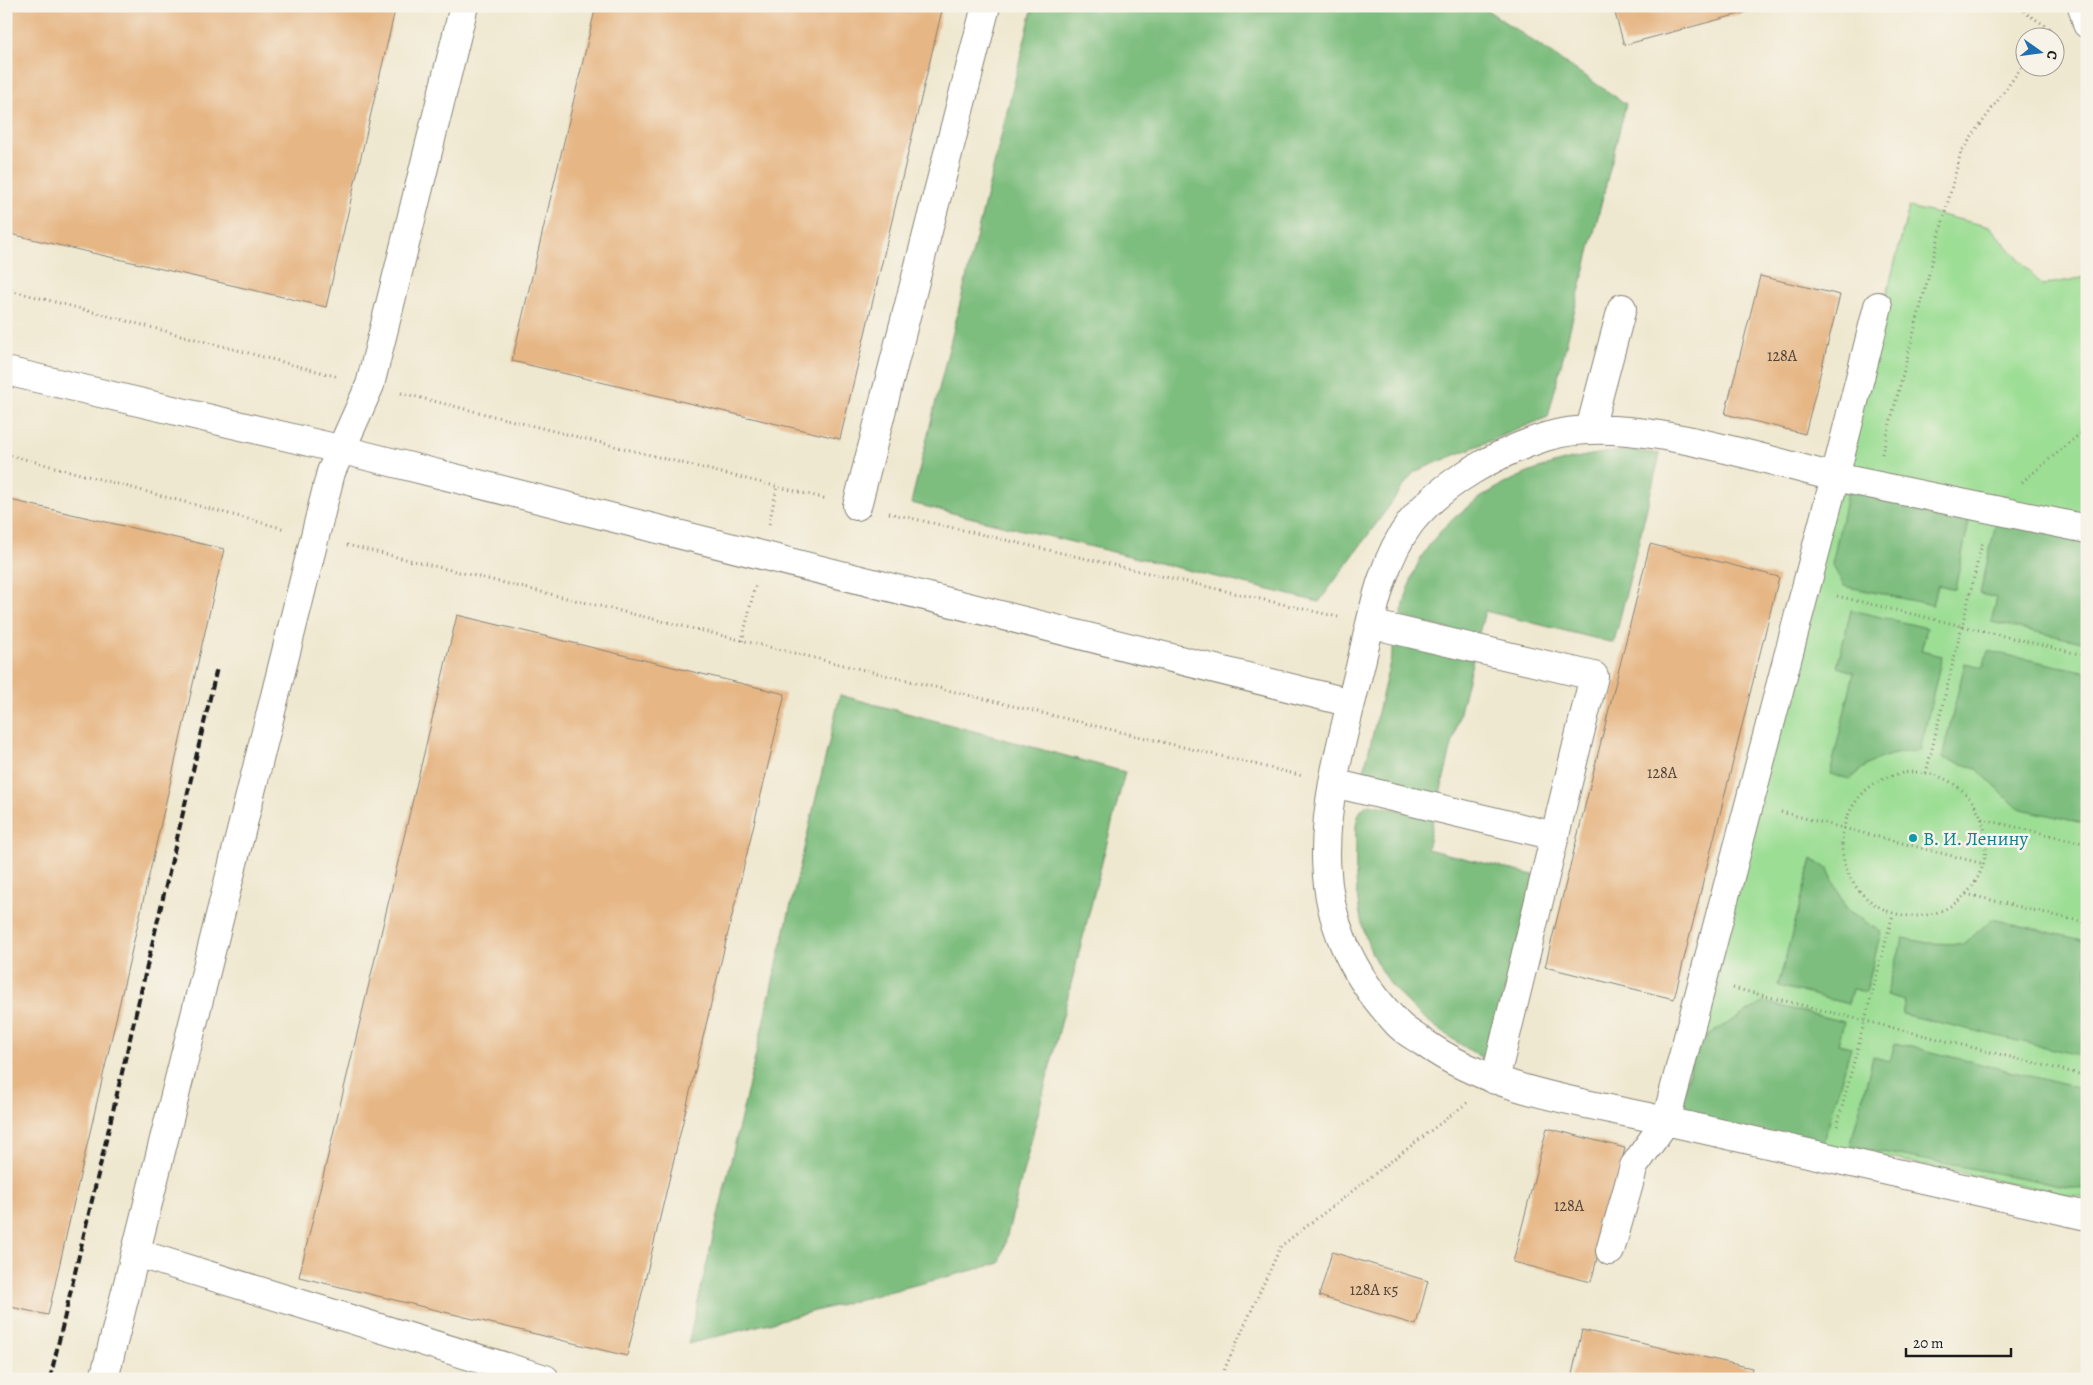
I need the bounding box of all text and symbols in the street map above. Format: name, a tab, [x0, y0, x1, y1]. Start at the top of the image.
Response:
north arrow	[2016, 28, 2066, 78]
text: С	[2042, 49, 2062, 62]
house number: 128А	[1767, 345, 1798, 367]
house number: 128А	[1647, 762, 1678, 784]
place label: В. И. Ленину	[1923, 826, 2029, 852]
marker: В. И. Ленину	[1907, 832, 1919, 844]
house number: 128А	[1554, 1195, 1585, 1217]
house number: 128А к5	[1350, 1279, 1398, 1301]
scale bar	[1906, 1325, 2010, 1357]
text: 20 m	[1913, 1333, 1944, 1353]

